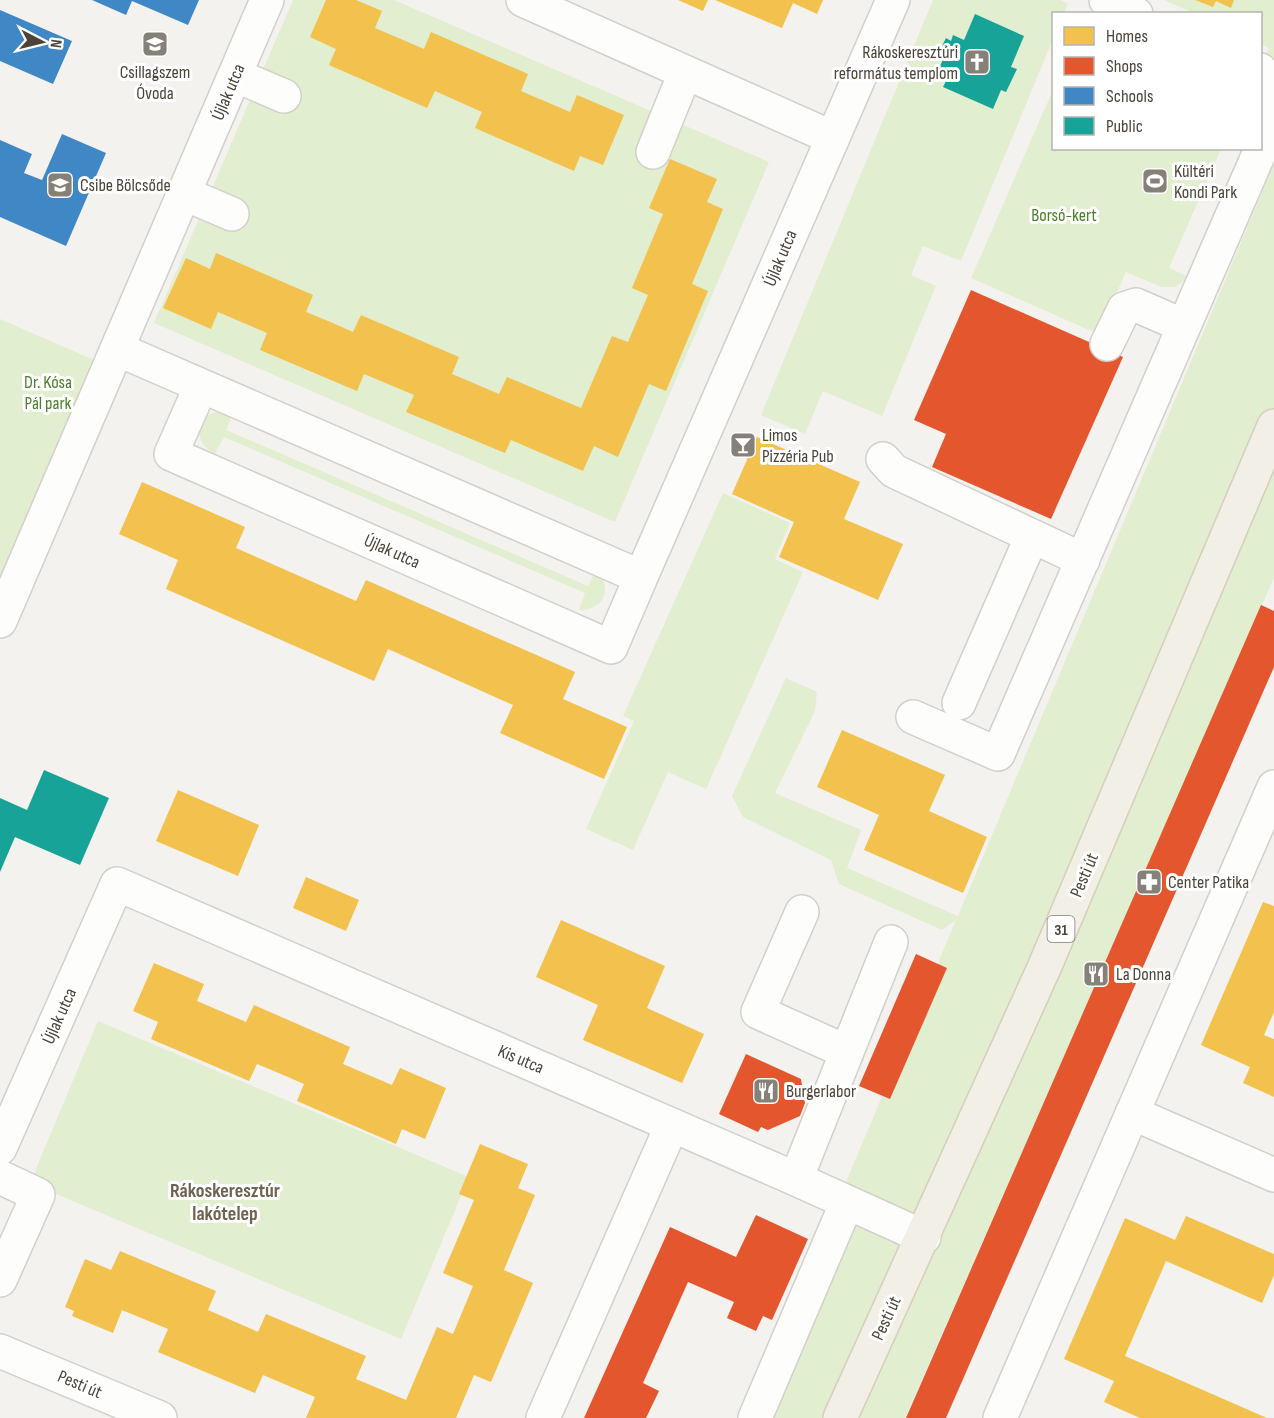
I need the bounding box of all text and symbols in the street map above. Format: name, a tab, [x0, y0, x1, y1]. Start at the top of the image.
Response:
north arrow	[12, 12, 72, 72]
legend	[1052, 12, 1262, 150]
text: Homes	[1106, 26, 1148, 47]
school or university icon: Csillagszem Óvoda	[140, 29, 170, 59]
text: N	[45, 38, 65, 49]
place label: Rákoskeresztúri református templom	[834, 42, 958, 84]
church icon: Rákoskeresztúri református templom	[962, 47, 992, 77]
text: Shops	[1106, 56, 1143, 77]
street label: Újlak utca	[207, 61, 250, 123]
place label: Csillagszem Óvoda	[120, 62, 190, 104]
text: Schools	[1106, 86, 1153, 107]
text: Public	[1106, 116, 1143, 137]
place label: Kültéri Kondi Park	[1174, 161, 1237, 203]
sports icon: Kültéri Kondi Park	[1140, 166, 1170, 196]
school or university icon: Csibe Bölcsőde	[45, 170, 75, 200]
place label: Csibe Bölcsőde	[80, 175, 171, 196]
park label: Borsó-kert	[1031, 205, 1097, 226]
street label: Újlak utca	[759, 227, 802, 289]
park label: Dr. Kósa Pál park	[24, 372, 72, 414]
place label: Limos Pizzéria Pub	[762, 425, 834, 467]
bar icon: Limos Pizzéria Pub	[728, 430, 758, 460]
street label: Újlak utca	[361, 530, 423, 573]
street label: Pesti út	[1066, 849, 1103, 900]
pharmacy icon: Center Patika	[1134, 867, 1164, 897]
place label: Center Patika	[1168, 872, 1249, 893]
road number: 31	[1048, 916, 1074, 942]
restaurant icon: La Donna	[1081, 959, 1111, 989]
place label: La Donna	[1116, 964, 1171, 985]
street label: Újlak utca	[38, 985, 81, 1047]
street label: Kis utca	[495, 1040, 547, 1078]
restaurant icon: Burgerlabor	[751, 1076, 781, 1106]
place label: Burgerlabor	[786, 1081, 856, 1102]
district label: Rákoskeresztúr lakótelep	[170, 1179, 280, 1226]
street label: Pesti út	[867, 1292, 906, 1344]
street label: Pesti út	[55, 1366, 106, 1403]

